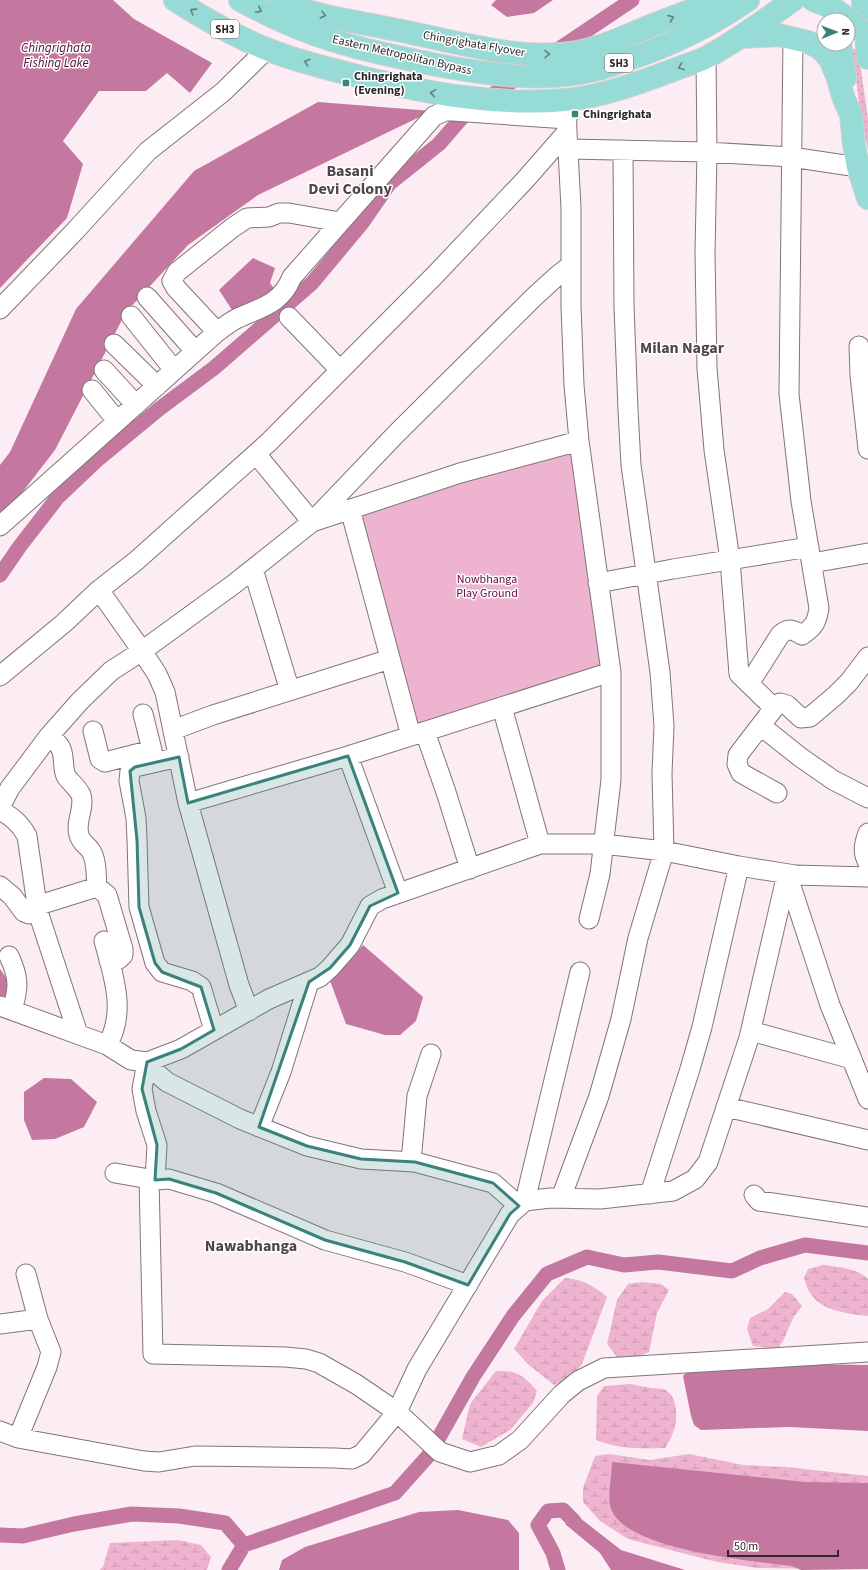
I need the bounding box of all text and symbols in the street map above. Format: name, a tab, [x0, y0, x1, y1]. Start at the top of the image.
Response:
one-way arrow	[255, 5, 263, 13]
one-way arrow	[190, 8, 197, 16]
one-way arrow	[319, 10, 326, 19]
north arrow	[816, 12, 856, 52]
one-way arrow	[668, 14, 675, 22]
road number: SH3	[211, 20, 239, 38]
street label: Chingrighata Flyover	[422, 27, 527, 61]
text: N	[838, 28, 853, 36]
street label: Eastern Metropolitan Bypass	[331, 31, 473, 79]
water label: Chingrighata Fishing Lake	[21, 39, 91, 72]
one-way arrow	[544, 50, 550, 58]
road number: SH3	[605, 54, 633, 72]
one-way arrow	[303, 59, 310, 67]
one-way arrow	[678, 63, 685, 71]
place label: Chingrighata (Evening)	[354, 68, 423, 99]
marker: Chingrighata (Evening)	[341, 78, 351, 88]
one-way arrow	[430, 88, 436, 97]
place label: Chingrighata	[583, 106, 652, 123]
marker: Chingrighata	[570, 109, 580, 119]
district label: Basani Devi Colony	[308, 160, 392, 200]
district label: Milan Nagar	[640, 337, 725, 359]
park label: Nowbhanga Play Ground	[456, 571, 518, 602]
district label: Nawabhanga	[205, 1235, 297, 1257]
scale bar	[728, 1532, 838, 1558]
text: 50 m	[734, 1538, 758, 1555]

